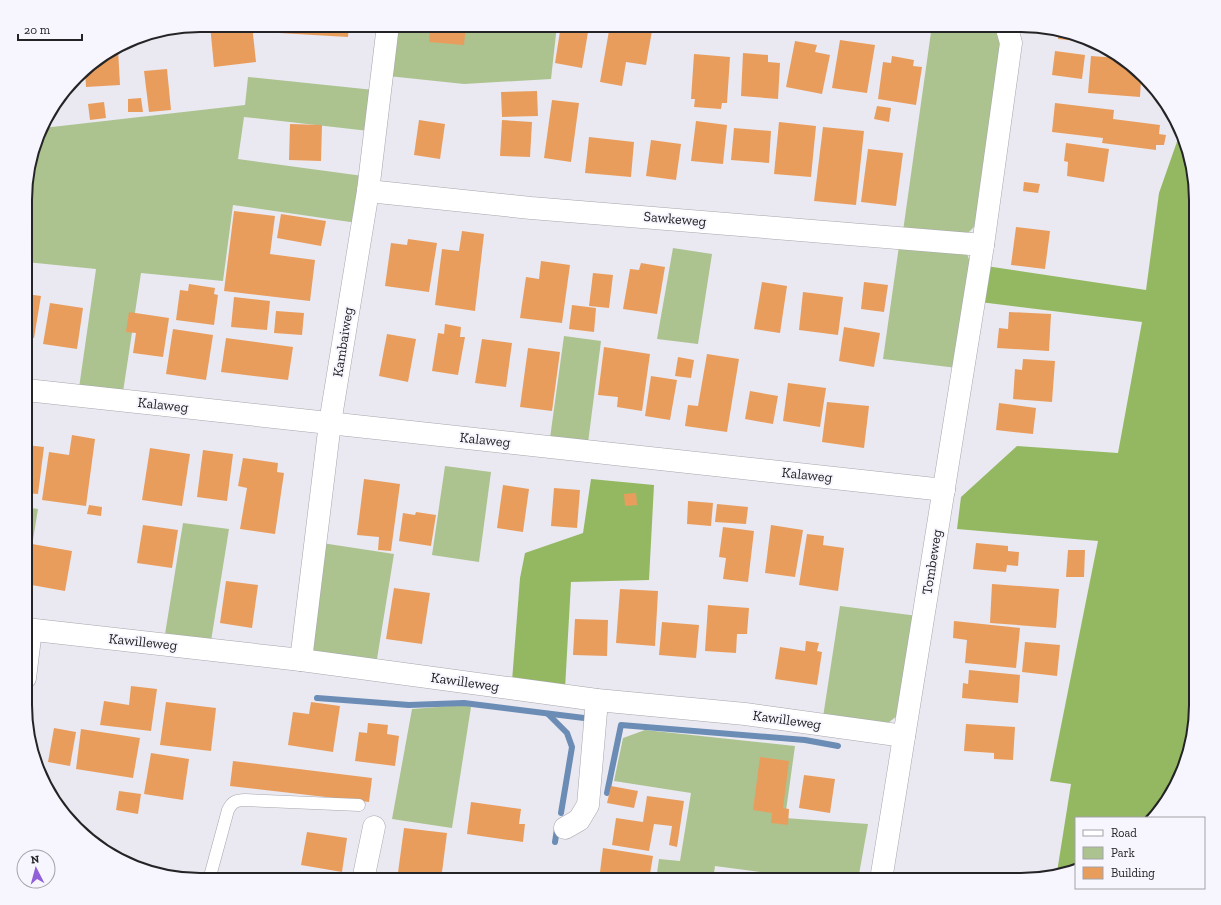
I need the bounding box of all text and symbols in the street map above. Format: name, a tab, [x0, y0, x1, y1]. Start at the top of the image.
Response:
scale bar	[18, 16, 82, 42]
text: 20 m	[24, 23, 51, 37]
street label: Sawkeweg	[643, 208, 707, 230]
street label: Kambaiweg	[329, 305, 357, 378]
street label: Kalaweg	[137, 394, 189, 416]
street label: Kalaweg	[459, 429, 511, 451]
street label: Kalaweg	[781, 464, 833, 486]
street label: Tombeweg	[918, 528, 946, 596]
street label: Kawilleweg	[108, 630, 178, 654]
street label: Kawilleweg	[430, 669, 501, 695]
street label: Kawilleweg	[752, 707, 823, 733]
legend	[1075, 817, 1205, 889]
text: Road	[1111, 826, 1137, 840]
text: Park	[1111, 846, 1136, 860]
north arrow	[16, 849, 56, 889]
text: N	[30, 853, 40, 866]
text: Building	[1111, 866, 1155, 880]

